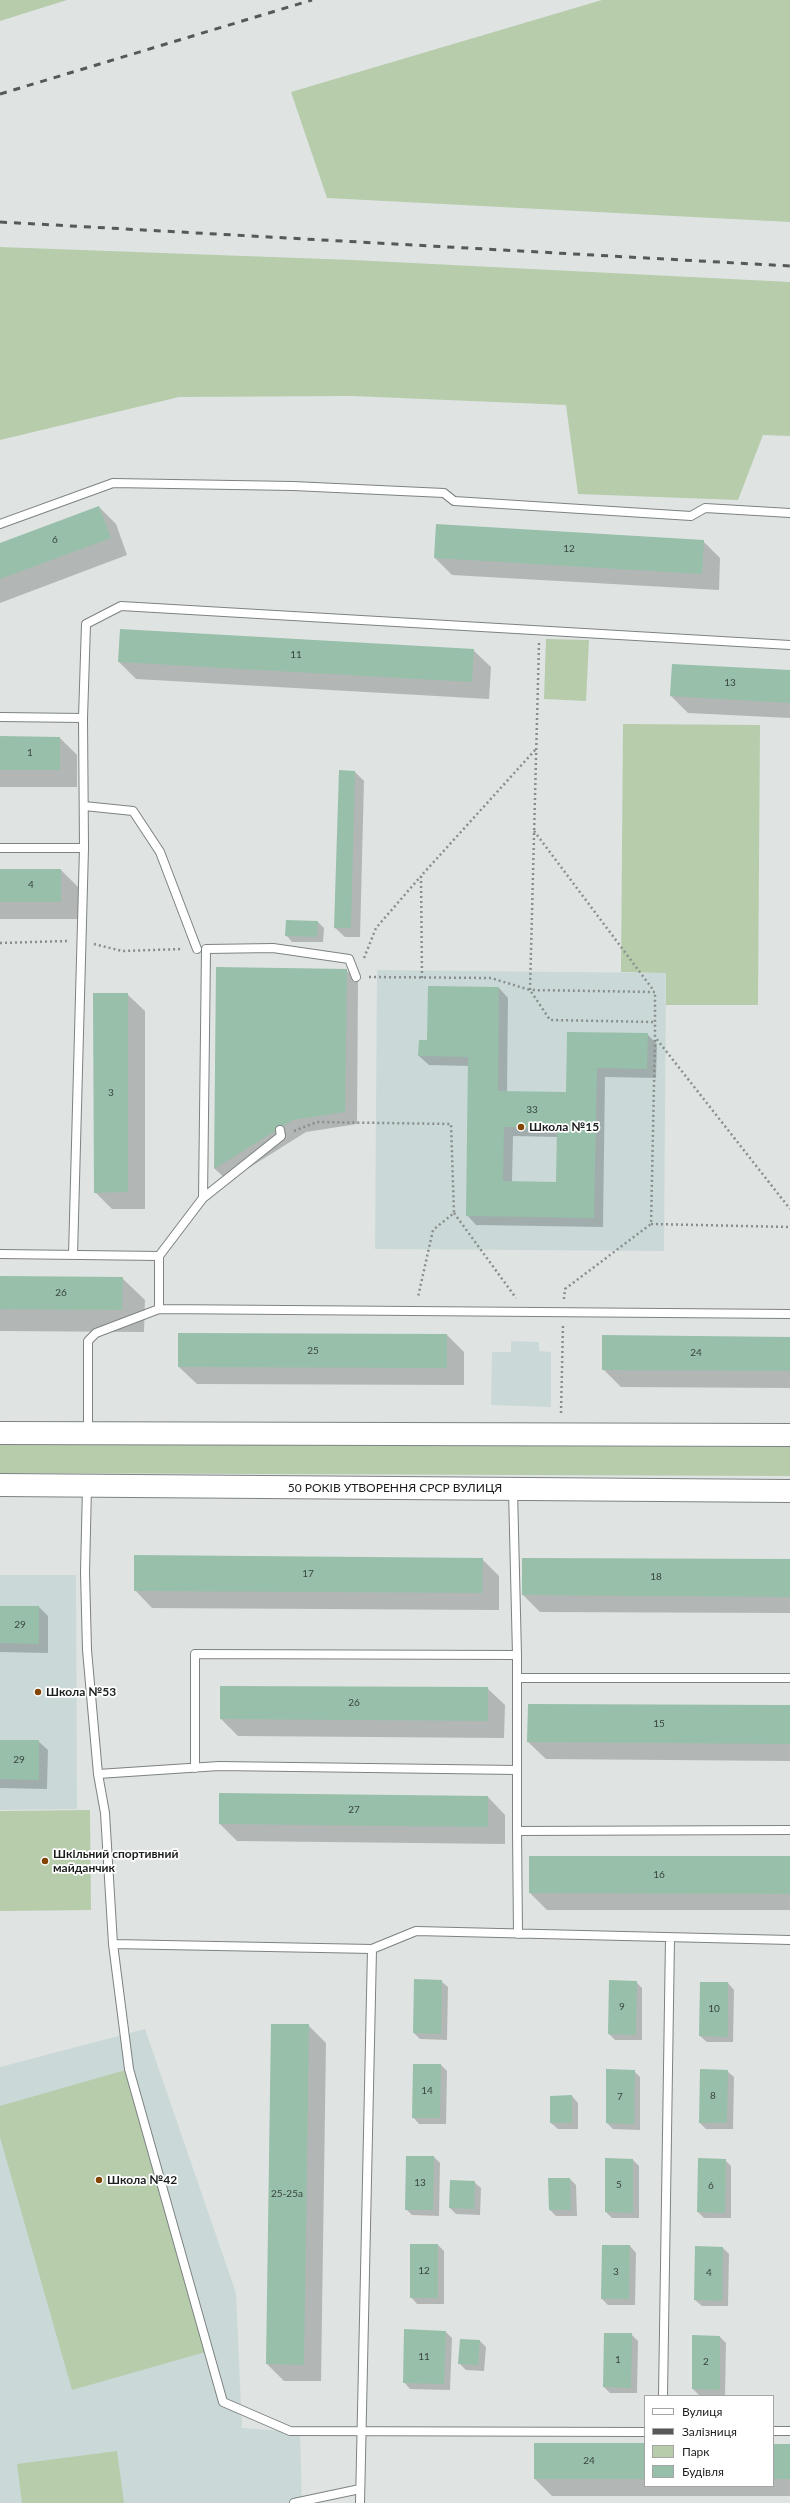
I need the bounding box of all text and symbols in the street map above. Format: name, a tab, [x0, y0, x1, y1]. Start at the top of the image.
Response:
house number: 6	[52, 534, 58, 546]
house number: 12	[563, 543, 575, 555]
house number: 11	[290, 649, 302, 661]
house number: 13	[724, 677, 736, 689]
house number: 1	[27, 747, 33, 759]
house number: 4	[28, 879, 34, 891]
house number: 3	[108, 1087, 114, 1099]
house number: 33	[526, 1104, 538, 1116]
place label: Школа №15	[529, 1120, 599, 1134]
marker: Школа №15	[516, 1122, 526, 1132]
house number: 26	[55, 1287, 67, 1299]
house number: 25	[307, 1345, 319, 1357]
house number: 24	[690, 1347, 702, 1359]
street label: 50 РОКІВ УТВОРЕННЯ СРСР ВУЛИЦЯ	[288, 1481, 502, 1495]
house number: 17	[302, 1568, 314, 1580]
house number: 18	[650, 1571, 662, 1583]
house number: 29	[14, 1619, 26, 1631]
place label: Школа №53	[46, 1685, 116, 1699]
marker: Школа №53	[33, 1687, 43, 1697]
house number: 26	[348, 1697, 360, 1709]
house number: 15	[653, 1718, 665, 1730]
house number: 29	[13, 1754, 25, 1766]
house number: 27	[348, 1804, 360, 1816]
place label: Шкільний спортивний майданчик	[53, 1847, 178, 1875]
marker: Шкільний спортивний майданчик	[40, 1856, 50, 1866]
house number: 16	[653, 1869, 665, 1881]
house number: 9	[619, 2001, 625, 2013]
house number: 10	[708, 2003, 720, 2015]
house number: 14	[421, 2085, 433, 2097]
house number: 8	[710, 2090, 716, 2102]
house number: 7	[617, 2091, 623, 2103]
place label: Школа №42	[107, 2173, 177, 2187]
marker: Школа №42	[94, 2175, 104, 2185]
house number: 13	[414, 2177, 426, 2189]
house number: 5	[616, 2179, 622, 2191]
house number: 6	[708, 2180, 714, 2192]
house number: 25-25а	[271, 2188, 303, 2200]
house number: 12	[418, 2265, 430, 2277]
house number: 3	[613, 2266, 619, 2278]
house number: 4	[706, 2267, 712, 2279]
house number: 11	[418, 2351, 430, 2363]
house number: 1	[615, 2354, 621, 2366]
house number: 2	[703, 2356, 709, 2368]
legend	[644, 2395, 774, 2487]
text: Вулиця	[682, 2404, 722, 2419]
text: Залізниця	[682, 2424, 737, 2439]
text: Парк	[682, 2444, 710, 2459]
house number: 24	[583, 2455, 595, 2467]
text: Будівля	[682, 2464, 724, 2479]

